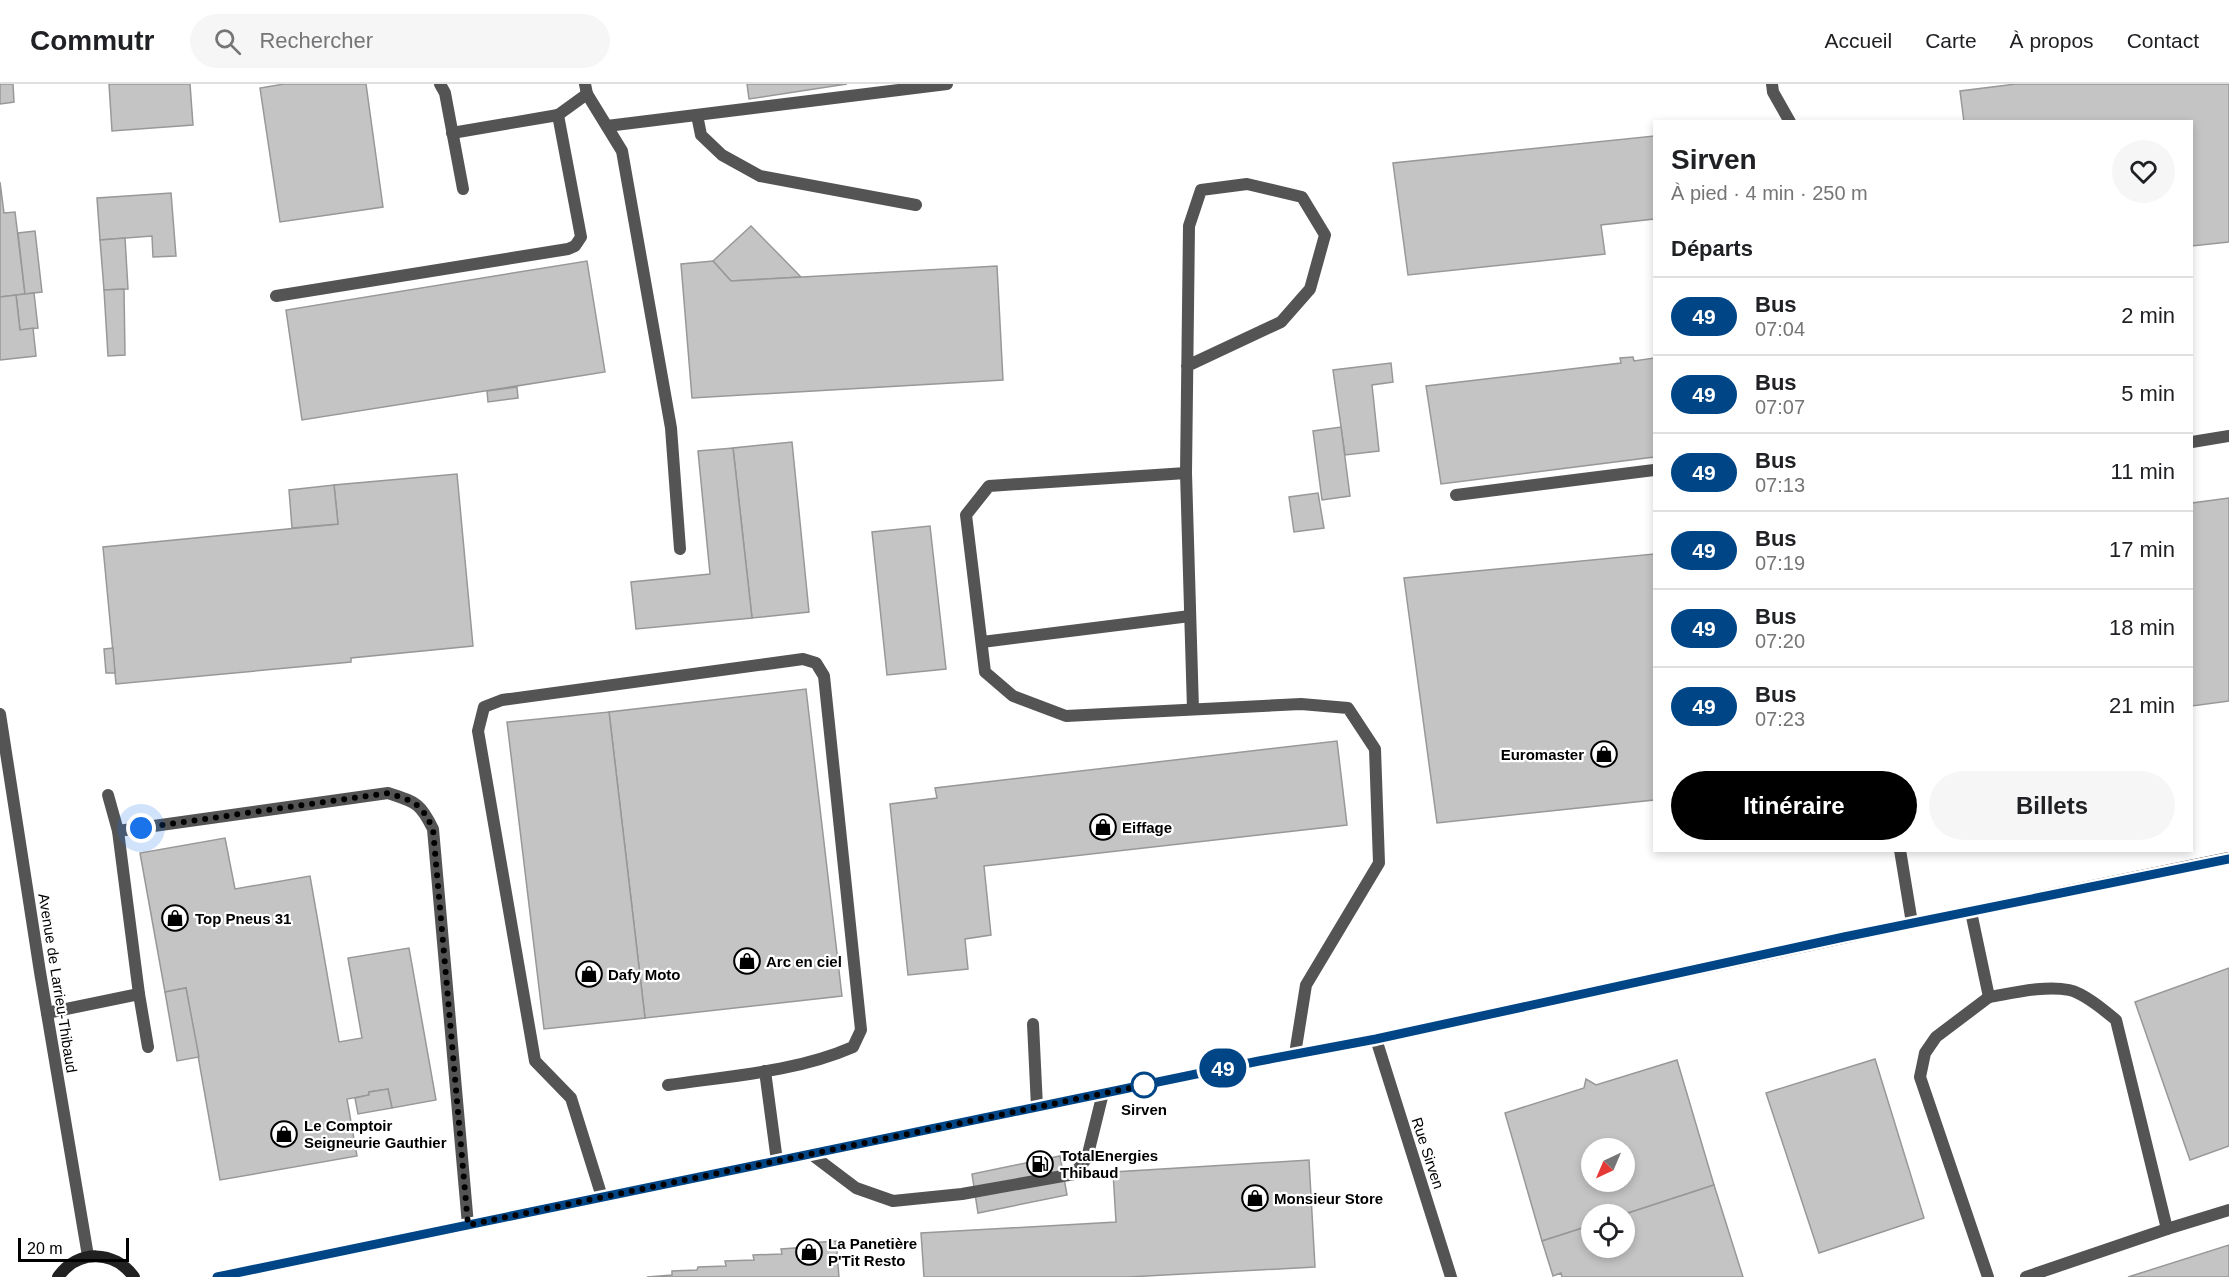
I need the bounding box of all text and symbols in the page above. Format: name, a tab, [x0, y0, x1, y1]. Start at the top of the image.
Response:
search box	[190, 14, 610, 68]
text: Commutr	[30, 25, 154, 56]
icon: search	[211, 25, 244, 58]
text: Rechercher	[259, 28, 373, 53]
text: Accueil	[1825, 29, 1892, 52]
text: Carte	[1925, 29, 1977, 52]
text: À propos	[2010, 29, 2094, 52]
text: Contact	[2127, 29, 2199, 52]
button: heart	[2112, 140, 2175, 203]
text: Sirven	[1671, 144, 1757, 175]
text: À pied · 4 min · 250 m	[1671, 182, 1868, 204]
text: Départs	[1671, 236, 1753, 261]
text: Bus	[1755, 292, 1797, 317]
text: 2 min	[2121, 303, 2175, 328]
text: 49	[1692, 305, 1716, 328]
text: 07:04	[1755, 318, 1805, 340]
text: Bus	[1755, 370, 1797, 395]
text: 5 min	[2121, 381, 2175, 406]
text: 49	[1692, 383, 1716, 406]
text: 07:07	[1755, 396, 1805, 418]
text: Bus	[1755, 448, 1797, 473]
text: 11 min	[2111, 459, 2175, 484]
text: 49	[1692, 461, 1716, 484]
text: 07:13	[1755, 474, 1805, 496]
text: Bus	[1755, 526, 1797, 551]
text: 17 min	[2109, 537, 2175, 562]
text: 49	[1692, 539, 1716, 562]
text: 07:19	[1755, 552, 1805, 574]
text: Bus	[1755, 604, 1797, 629]
text: 18 min	[2109, 615, 2175, 640]
text: 49	[1692, 617, 1716, 640]
text: 07:20	[1755, 630, 1805, 652]
text: Bus	[1755, 682, 1797, 707]
text: 21 min	[2109, 693, 2175, 718]
text: 49	[1692, 695, 1716, 718]
text: 07:23	[1755, 708, 1805, 730]
shop icon: Euromaster	[1589, 739, 1619, 769]
place label: Euromaster	[1501, 746, 1584, 763]
button: Itinéraire	[1671, 771, 1917, 840]
button: Billets	[1929, 771, 2175, 840]
shop icon: Eiffage	[1088, 812, 1118, 842]
your location	[126, 813, 156, 843]
place label: Eiffage	[1122, 819, 1172, 836]
street label: Avenue de Larrieu-Thibaud	[35, 892, 81, 1074]
shop icon: Top Pneus 31	[160, 903, 190, 933]
place label: Top Pneus 31	[195, 910, 291, 927]
shop icon: Arc en ciel	[732, 946, 762, 976]
place label: Arc en ciel	[766, 953, 842, 970]
shop icon: Dafy Moto	[574, 959, 604, 989]
place label: Dafy Moto	[608, 966, 681, 983]
line badge: 49	[1196, 1048, 1250, 1088]
text: 49	[1211, 1057, 1235, 1080]
marker: Sirven	[1131, 1072, 1157, 1098]
place label: Sirven	[1121, 1101, 1167, 1118]
street label: Rue Sirven	[1408, 1115, 1448, 1191]
place label: Le Comptoir Seigneurie Gauthier	[304, 1117, 447, 1151]
shop icon: Le Comptoir Seigneurie Gauthier	[269, 1119, 299, 1149]
north arrow	[1581, 1138, 1635, 1192]
map controls	[1581, 1138, 1635, 1258]
place label: TotalEnergies Thibaud	[1060, 1147, 1158, 1181]
fuel station icon: TotalEnergies Thibaud	[1025, 1149, 1055, 1179]
shop icon: Monsieur Store	[1240, 1183, 1270, 1213]
place label: Monsieur Store	[1274, 1190, 1383, 1207]
button: locate	[1581, 1204, 1635, 1258]
scale bar	[18, 1235, 129, 1262]
place label: La Panetière P'Tit Resto	[828, 1235, 917, 1269]
shop icon: La Panetière P'Tit Resto	[794, 1237, 824, 1267]
text: 20 m	[27, 1240, 63, 1257]

